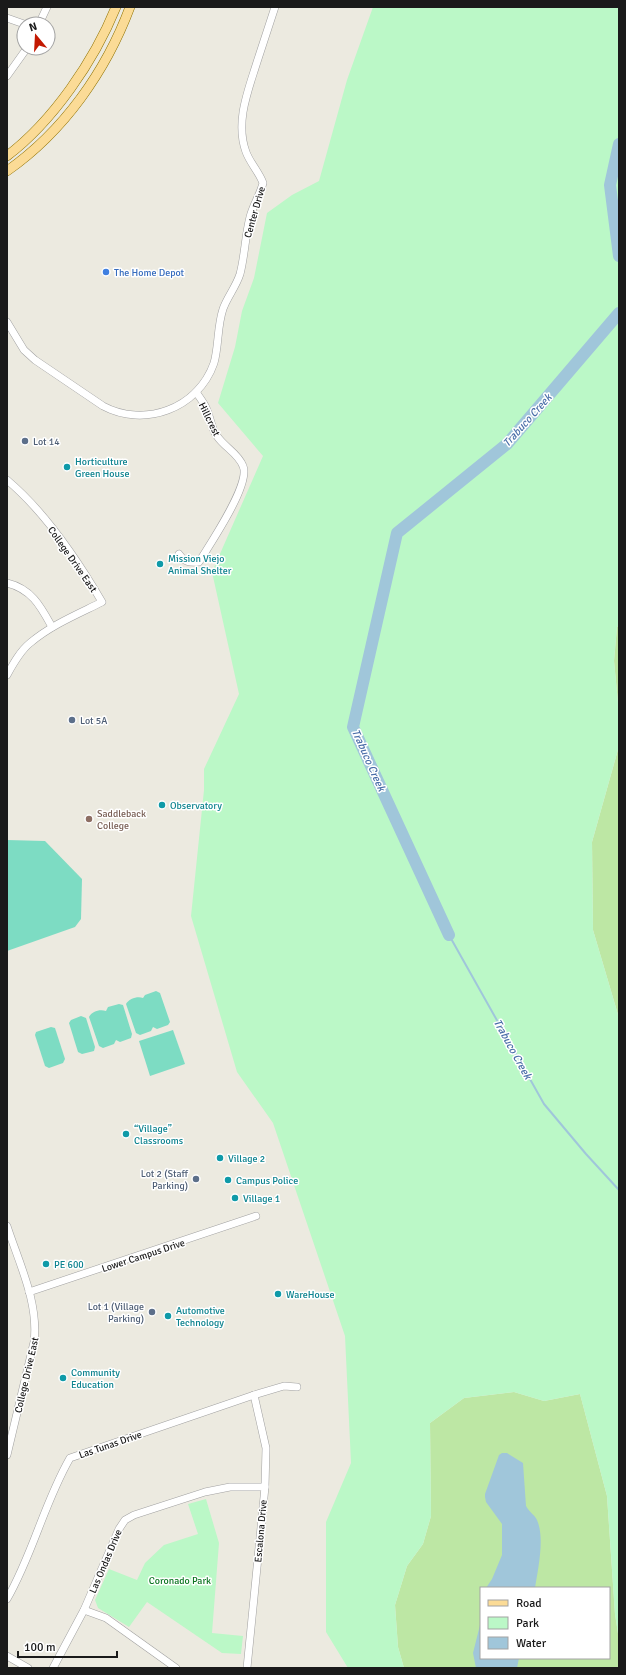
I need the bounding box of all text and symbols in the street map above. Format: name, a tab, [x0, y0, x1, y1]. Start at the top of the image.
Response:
north arrow	[16, 16, 56, 56]
text: N	[27, 20, 39, 34]
street label: Center Drive	[242, 185, 268, 239]
marker: The Home Depot	[101, 267, 111, 277]
place label: The Home Depot	[114, 267, 185, 279]
water label: Trabuco Creek	[500, 390, 555, 449]
street label: Hillcrest	[196, 401, 223, 439]
marker: Lot 14	[20, 436, 30, 446]
place label: Lot 14	[33, 436, 60, 448]
place label: Horticulture Green House	[75, 456, 129, 480]
marker: Horticulture Green House	[62, 462, 72, 472]
street label: College Drive East	[45, 524, 100, 595]
place label: Mission Viejo Animal Shelter	[168, 553, 232, 577]
marker: Mission Viejo Animal Shelter	[155, 559, 165, 569]
marker: Lot 5A	[67, 715, 77, 725]
place label: Lot 5A	[80, 715, 107, 727]
water label: Trabuco Creek	[349, 727, 389, 795]
marker: Observatory	[157, 800, 167, 810]
place label: Observatory	[170, 800, 222, 812]
place label: Saddleback College	[97, 808, 146, 832]
marker: Saddleback College	[84, 814, 94, 824]
water label: Trabuco Creek	[491, 1017, 535, 1083]
place label: “Village” Classrooms	[134, 1123, 184, 1147]
marker: “Village” Classrooms	[121, 1129, 131, 1139]
marker: Village 2	[215, 1153, 225, 1163]
place label: Village 2	[228, 1153, 265, 1165]
place label: Lot 2 (Staff Parking)	[141, 1168, 189, 1192]
marker: Lot 2 (Staff Parking)	[191, 1174, 201, 1184]
marker: Campus Police	[223, 1175, 233, 1185]
place label: Campus Police	[236, 1175, 298, 1187]
marker: Village 1	[230, 1193, 240, 1203]
place label: Village 1	[243, 1193, 280, 1205]
street label: Lower Campus Drive	[100, 1237, 186, 1275]
marker: PE 600	[41, 1259, 51, 1269]
place label: PE 600	[54, 1259, 84, 1271]
marker: WareHouse	[273, 1289, 283, 1299]
place label: WareHouse	[286, 1289, 335, 1301]
place label: Lot 1 (Village Parking)	[88, 1301, 144, 1325]
place label: Automotive Technology	[176, 1305, 225, 1329]
marker: Lot 1 (Village Parking)	[147, 1307, 157, 1317]
marker: Automotive Technology	[163, 1311, 173, 1321]
street label: College Drive East	[12, 1336, 42, 1414]
place label: Community Education	[71, 1367, 120, 1391]
marker: Community Education	[58, 1373, 68, 1383]
street label: Las Tunas Drive	[77, 1429, 143, 1461]
street label: Escalona Drive	[252, 1499, 270, 1563]
street label: Las Ondas Drive	[87, 1528, 125, 1595]
park label: Coronado Park	[149, 1575, 211, 1587]
legend	[480, 1587, 610, 1659]
text: Road	[516, 1596, 542, 1611]
text: Park	[516, 1616, 539, 1631]
scale bar	[18, 1633, 117, 1659]
text: Water	[516, 1636, 547, 1651]
text: 100 m	[24, 1640, 56, 1655]

